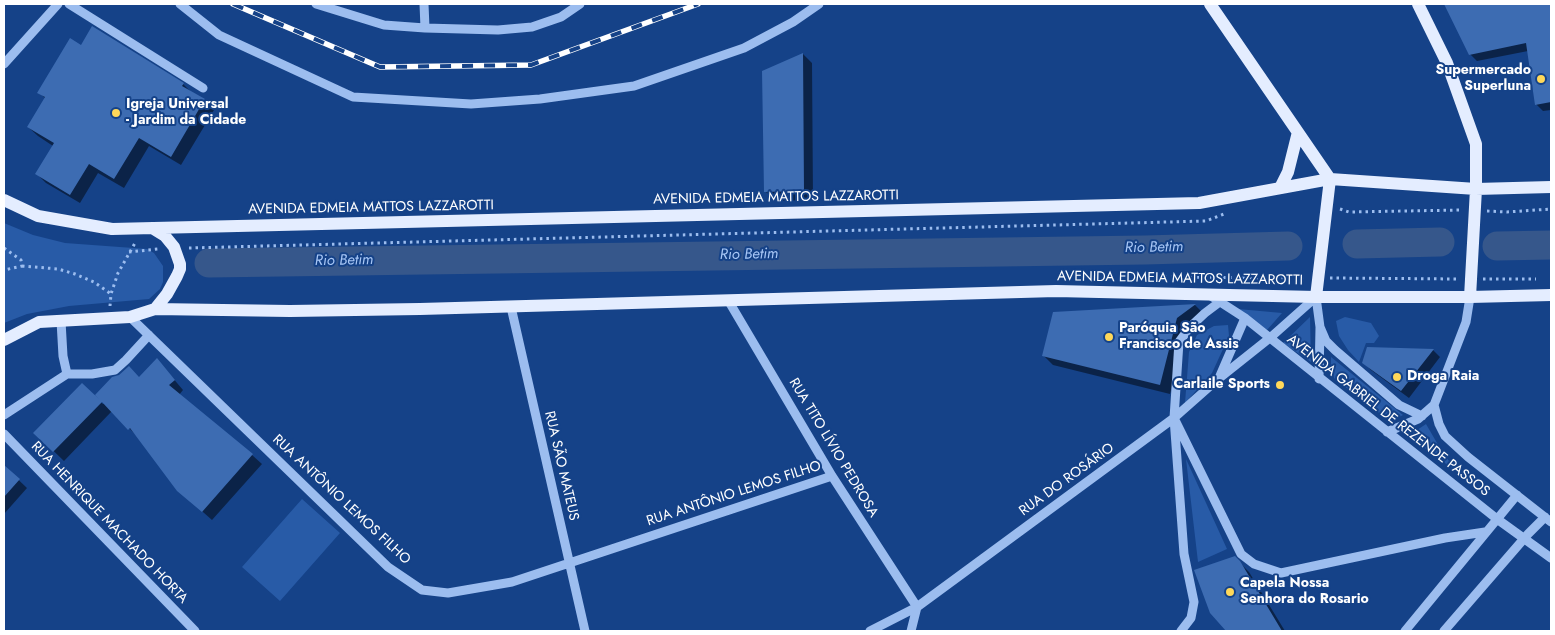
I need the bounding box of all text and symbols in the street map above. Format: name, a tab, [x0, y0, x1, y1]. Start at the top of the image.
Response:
place label: Supermercado Superluna	[1435, 63, 1531, 95]
marker: Supermercado Superluna	[1535, 73, 1547, 85]
place label: Igreja Universal - Jardim da Cidade	[126, 97, 246, 130]
marker: Igreja Universal - Jardim da Cidade	[110, 107, 122, 119]
street label: AVENIDA EDMEIA MATTOS LAZZAROTTI	[653, 187, 899, 209]
street label: AVENIDA EDMEIA MATTOS LAZZAROTTI	[248, 197, 494, 219]
water label: Rio Betim	[1125, 238, 1183, 258]
water label: Rio Betim	[720, 245, 778, 265]
water label: Rio Betim	[315, 251, 373, 271]
street label: AVENIDA EDMEIA MATTOS LAZZAROTTI	[1057, 268, 1303, 290]
place label: Paróquia São Francisco de Assis	[1119, 321, 1239, 354]
marker: Paróquia São Francisco de Assis	[1103, 331, 1115, 343]
street label: AVENIDA GABRIEL DE REZENDE PASSOS	[1283, 331, 1493, 501]
place label: Droga Raia	[1407, 369, 1479, 385]
marker: Droga Raia	[1391, 371, 1403, 383]
street label: RUA TITO LÍVIO PEDROSA	[785, 375, 881, 521]
place label: Carlaile Sports	[1173, 377, 1270, 393]
marker: Carlaile Sports	[1274, 379, 1286, 391]
street label: RUA SÃO MATEUS	[540, 410, 582, 522]
street label: RUA ANTÔNIO LEMOS FILHO	[268, 432, 414, 568]
street label: RUA HENRIQUE MACHADO HORTA	[27, 439, 191, 607]
street label: RUA DO ROSÁRIO	[1016, 440, 1118, 520]
street label: RUA ANTÔNIO LEMOS FILHO	[645, 458, 823, 530]
place label: Capela Nossa Senhora do Rosario	[1240, 576, 1369, 608]
marker: Capela Nossa Senhora do Rosario	[1224, 586, 1236, 598]

